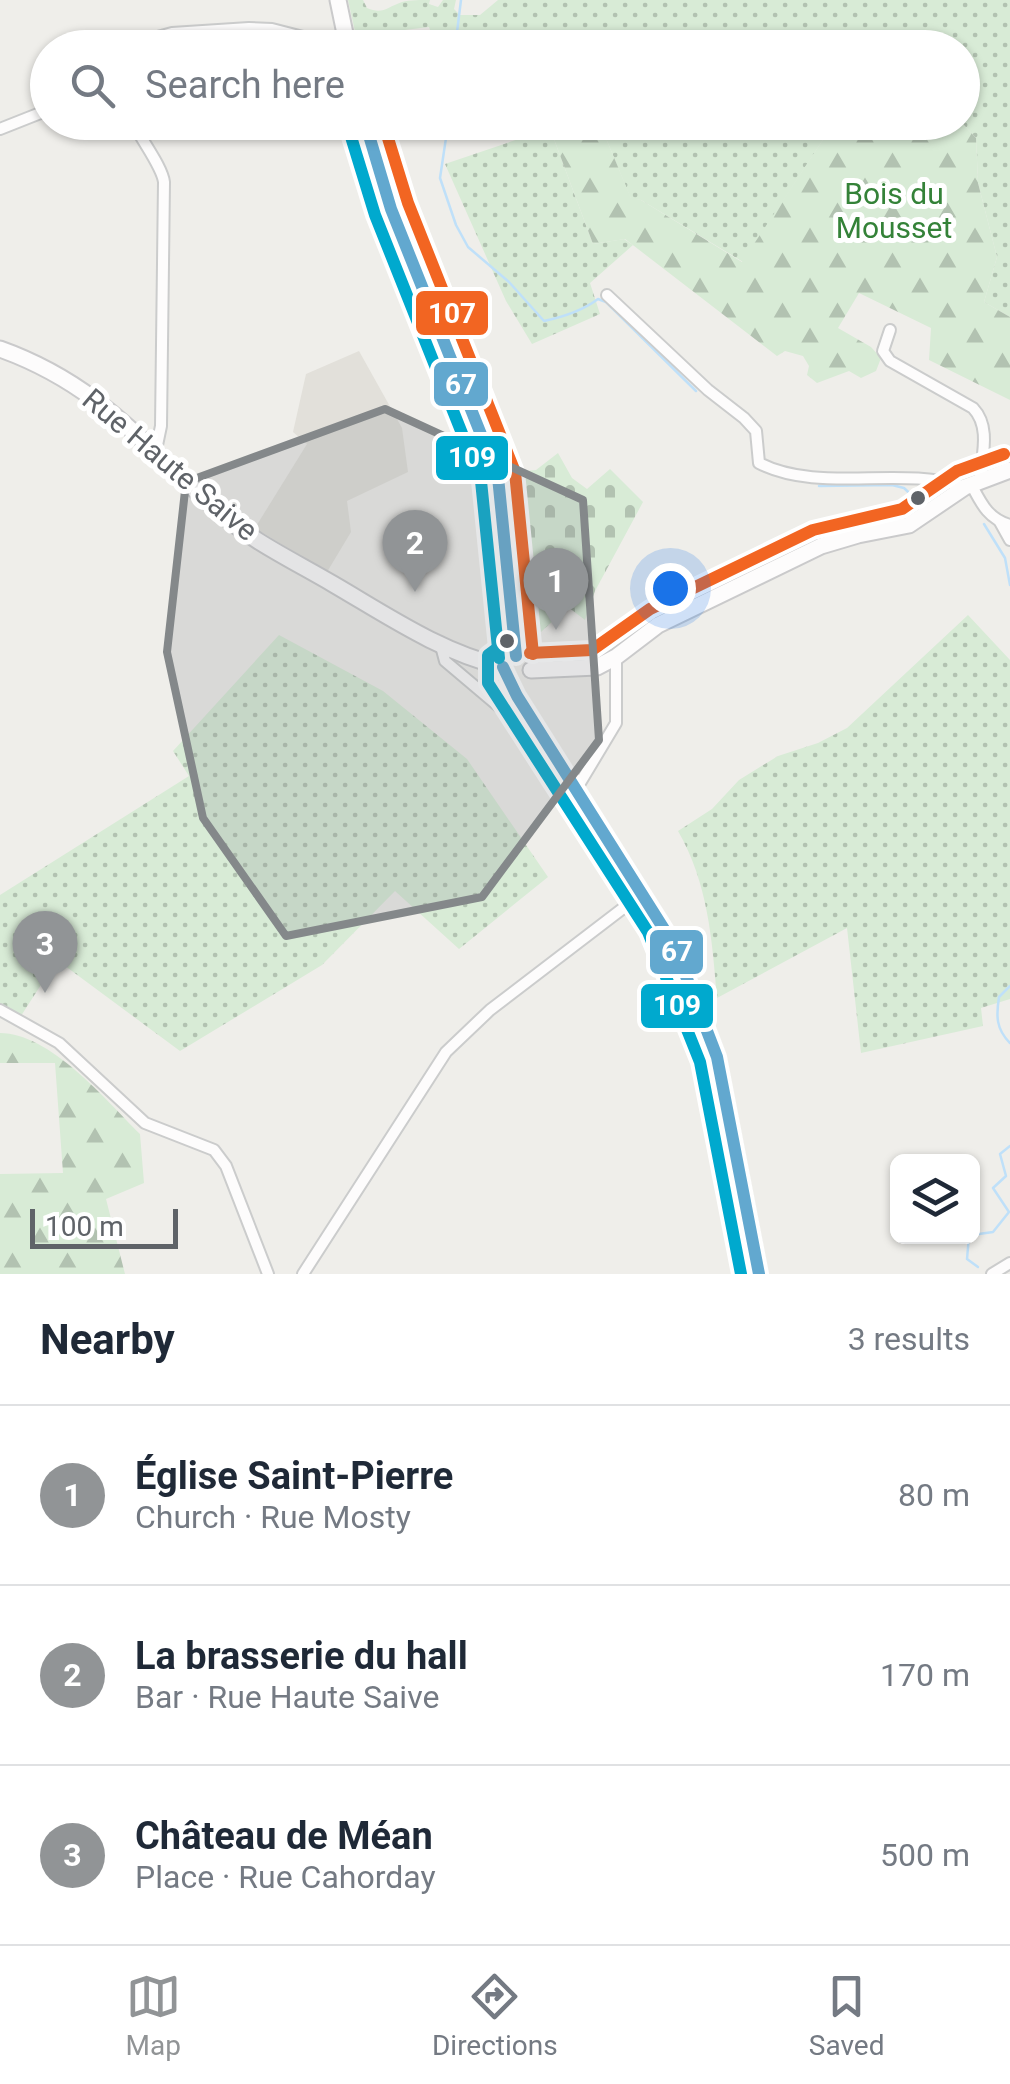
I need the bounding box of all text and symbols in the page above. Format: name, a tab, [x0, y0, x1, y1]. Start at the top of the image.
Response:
search box	[30, 30, 980, 140]
icon: search	[65, 58, 120, 113]
text: Search here	[145, 63, 345, 107]
park label: Bois du Mousset	[836, 176, 952, 245]
line badge: 107	[414, 289, 490, 337]
text: 107	[428, 297, 476, 330]
line badge: 67	[432, 360, 490, 408]
text: 67	[445, 368, 477, 401]
street label: Rue Haute Saive	[76, 381, 265, 548]
line badge: 109	[434, 434, 510, 482]
text: 109	[448, 441, 496, 474]
unlabelled marker	[908, 488, 928, 508]
pin: 2	[382, 510, 448, 592]
pin: 1	[524, 548, 588, 630]
your location	[645, 563, 696, 614]
unlabelled marker	[497, 631, 517, 651]
pin: 3	[12, 910, 78, 993]
line badge: 67	[648, 928, 705, 976]
text: 67	[661, 935, 693, 968]
line badge: 109	[639, 982, 715, 1030]
text: 109	[653, 989, 701, 1022]
map controls	[890, 1154, 980, 1244]
button: layers	[890, 1154, 980, 1244]
scale bar	[30, 1204, 178, 1248]
text: 100 m	[45, 1210, 124, 1243]
text: Nearby	[40, 1315, 175, 1364]
text: 3 results	[848, 1320, 970, 1358]
text: Église Saint-Pierre	[135, 1454, 453, 1498]
text: 1	[63, 1476, 82, 1514]
text: 80 m	[898, 1476, 970, 1514]
text: Church · Rue Mosty	[135, 1498, 411, 1536]
text: La brasserie du hall	[135, 1634, 468, 1678]
text: 2	[63, 1656, 82, 1694]
text: 170 m	[880, 1656, 970, 1694]
text: Bar · Rue Haute Saive	[135, 1678, 439, 1716]
text: Château de Méan	[135, 1814, 433, 1858]
text: 3	[63, 1836, 82, 1874]
text: 500 m	[880, 1836, 970, 1874]
text: Place · Rue Cahorday	[135, 1858, 436, 1896]
tab: Map	[126, 1969, 181, 2062]
tab: Directions	[432, 1969, 558, 2062]
tab: Saved	[809, 1969, 884, 2062]

